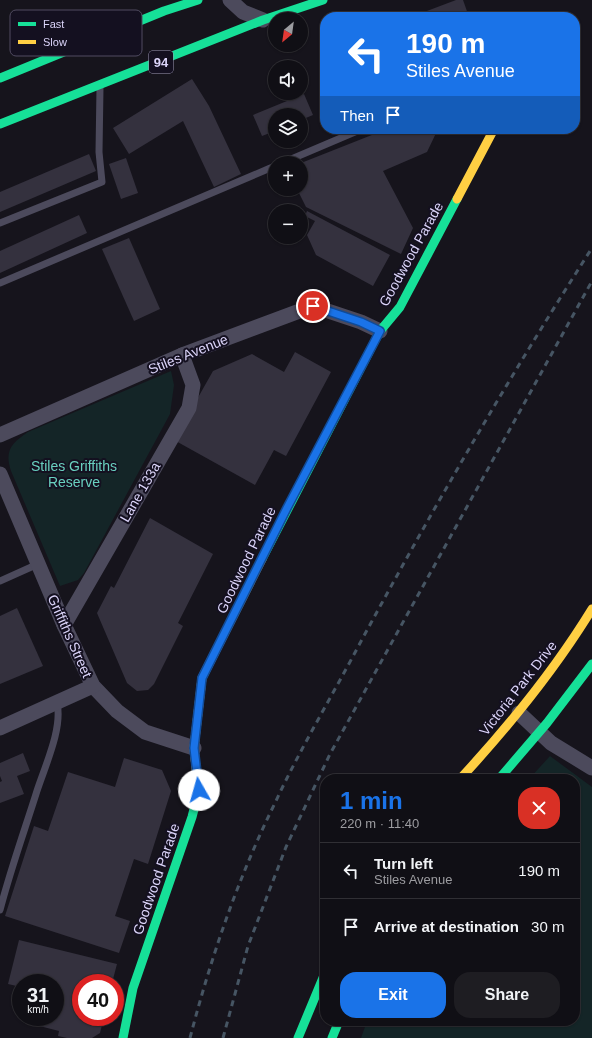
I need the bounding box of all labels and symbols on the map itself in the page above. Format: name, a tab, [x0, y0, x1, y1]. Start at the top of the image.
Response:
legend	[10, 10, 142, 56]
north arrow	[268, 12, 308, 52]
text: Fast	[43, 18, 64, 30]
text: Slow	[43, 36, 67, 48]
road number: 94	[149, 51, 173, 73]
street label: Goodwood Parade	[376, 199, 446, 309]
pin	[296, 289, 330, 323]
street label: Stiles Avenue	[146, 331, 230, 377]
park label: Stiles Griffiths Reserve	[31, 458, 117, 490]
street label: Lane 133a	[117, 459, 164, 525]
street label: Goodwood Parade	[213, 504, 279, 616]
street label: Griffiths Street	[45, 592, 95, 680]
street label: Victoria Park Drive	[476, 637, 560, 739]
position arrow	[178, 769, 220, 811]
street label: Goodwood Parade	[129, 821, 183, 937]
speed limit sign: 40	[72, 974, 124, 1026]

